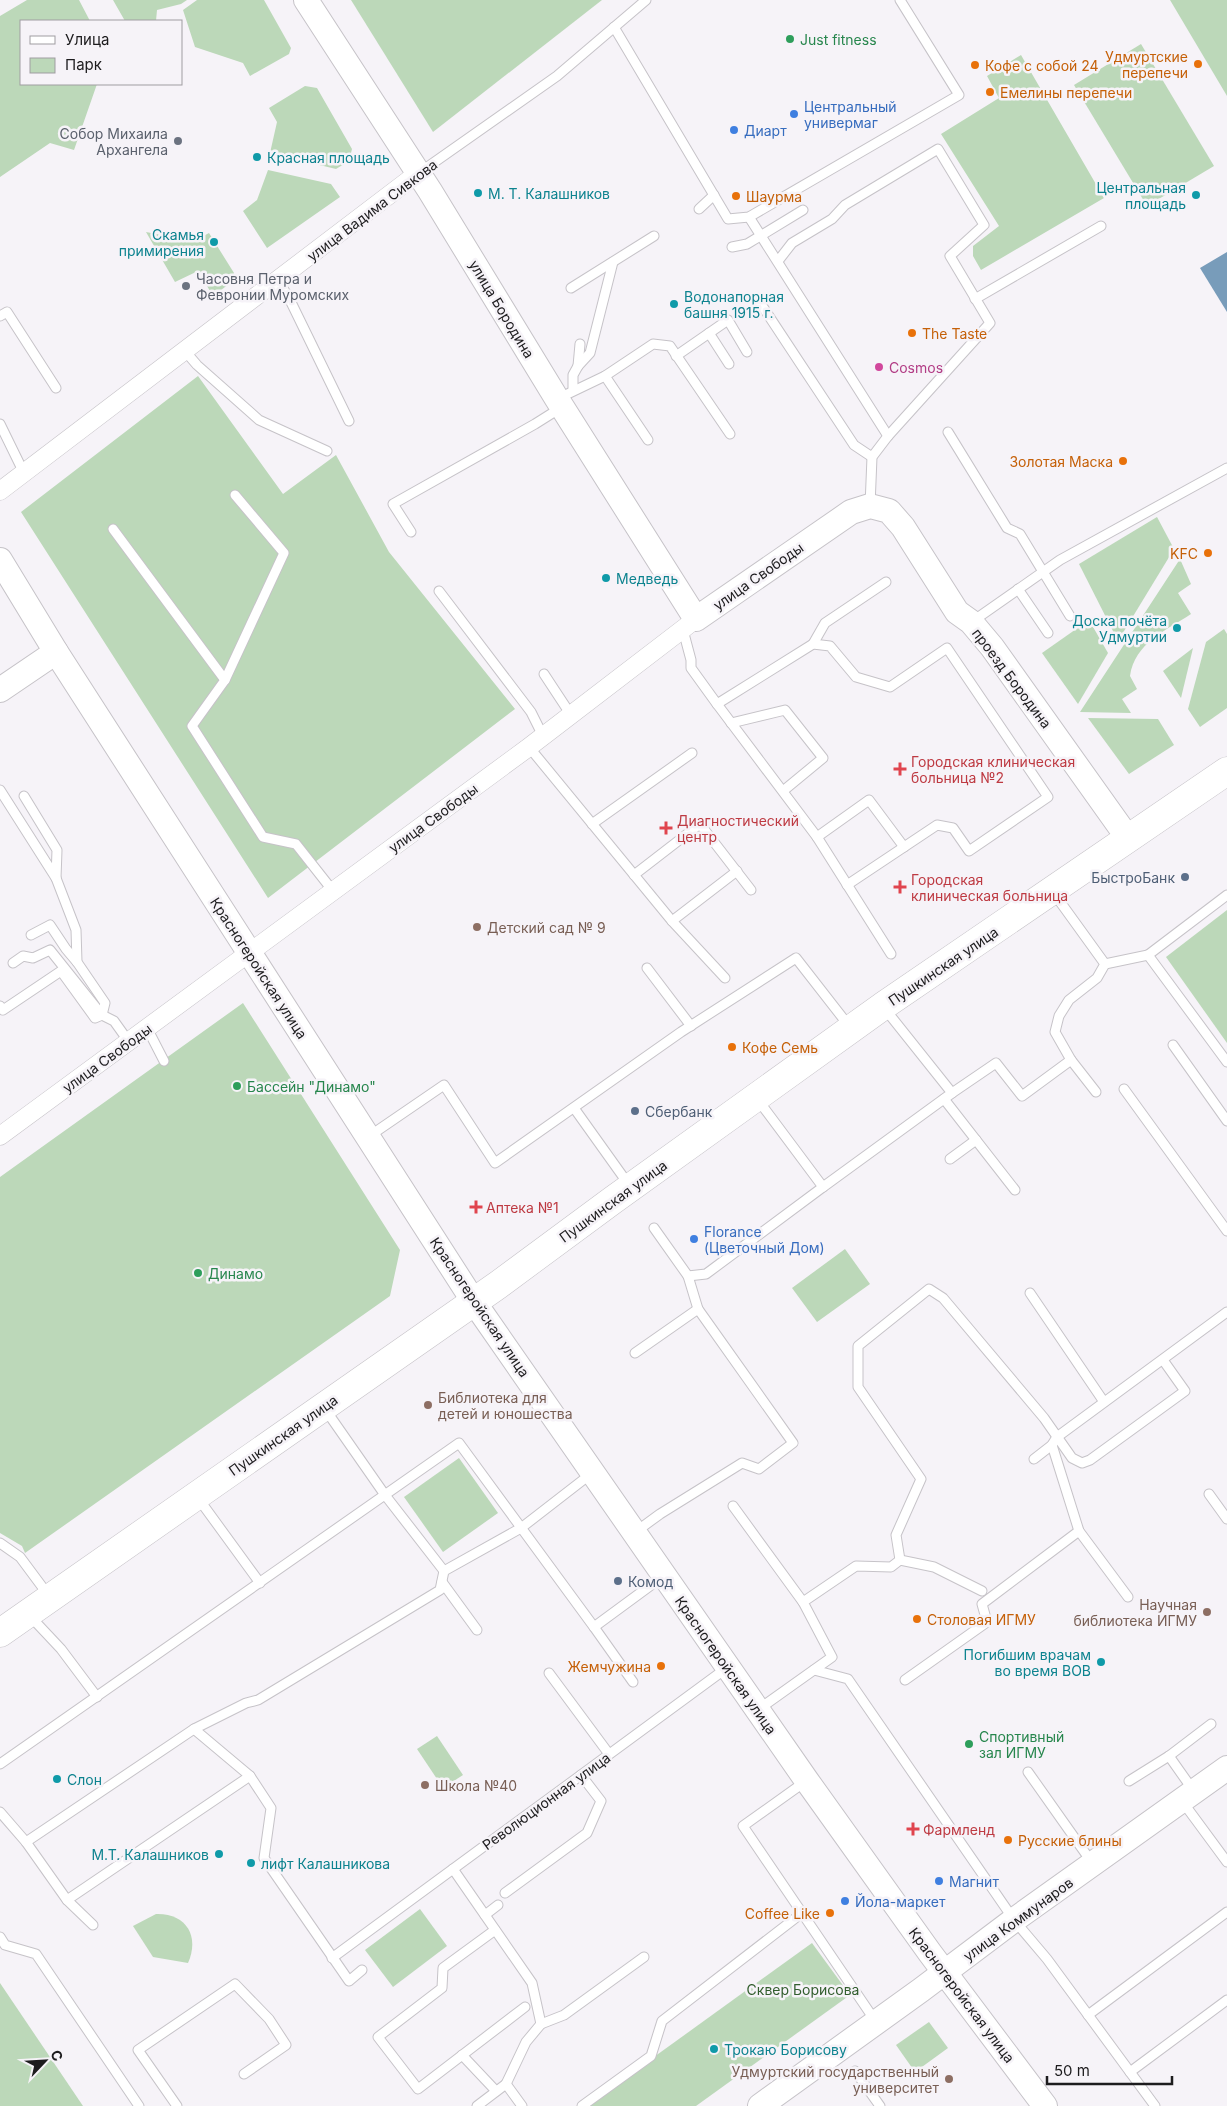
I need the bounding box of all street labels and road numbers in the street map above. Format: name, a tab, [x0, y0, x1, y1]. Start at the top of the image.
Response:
street label: улица Вадима Сивкова	[304, 156, 440, 264]
street label: улица Бородина	[466, 257, 538, 361]
street label: улица Свободы	[710, 539, 806, 613]
street label: проезд Бородина	[969, 625, 1055, 731]
street label: улица Свободы	[385, 780, 481, 856]
street label: Красногеройская улица	[207, 894, 311, 1042]
street label: Пушкинская улица	[885, 923, 1001, 1009]
street label: улица Свободы	[59, 1020, 155, 1096]
street label: Пушкинская улица	[556, 1156, 670, 1246]
street label: Красногеройская улица	[427, 1234, 533, 1380]
street label: Пушкинская улица	[225, 1391, 341, 1479]
street label: Красногеройская улица	[672, 1593, 780, 1737]
street label: Революционная улица	[479, 1749, 613, 1853]
street label: улица Коммунаров	[960, 1873, 1076, 1965]
street label: Красногеройская улица	[906, 1924, 1018, 2066]

